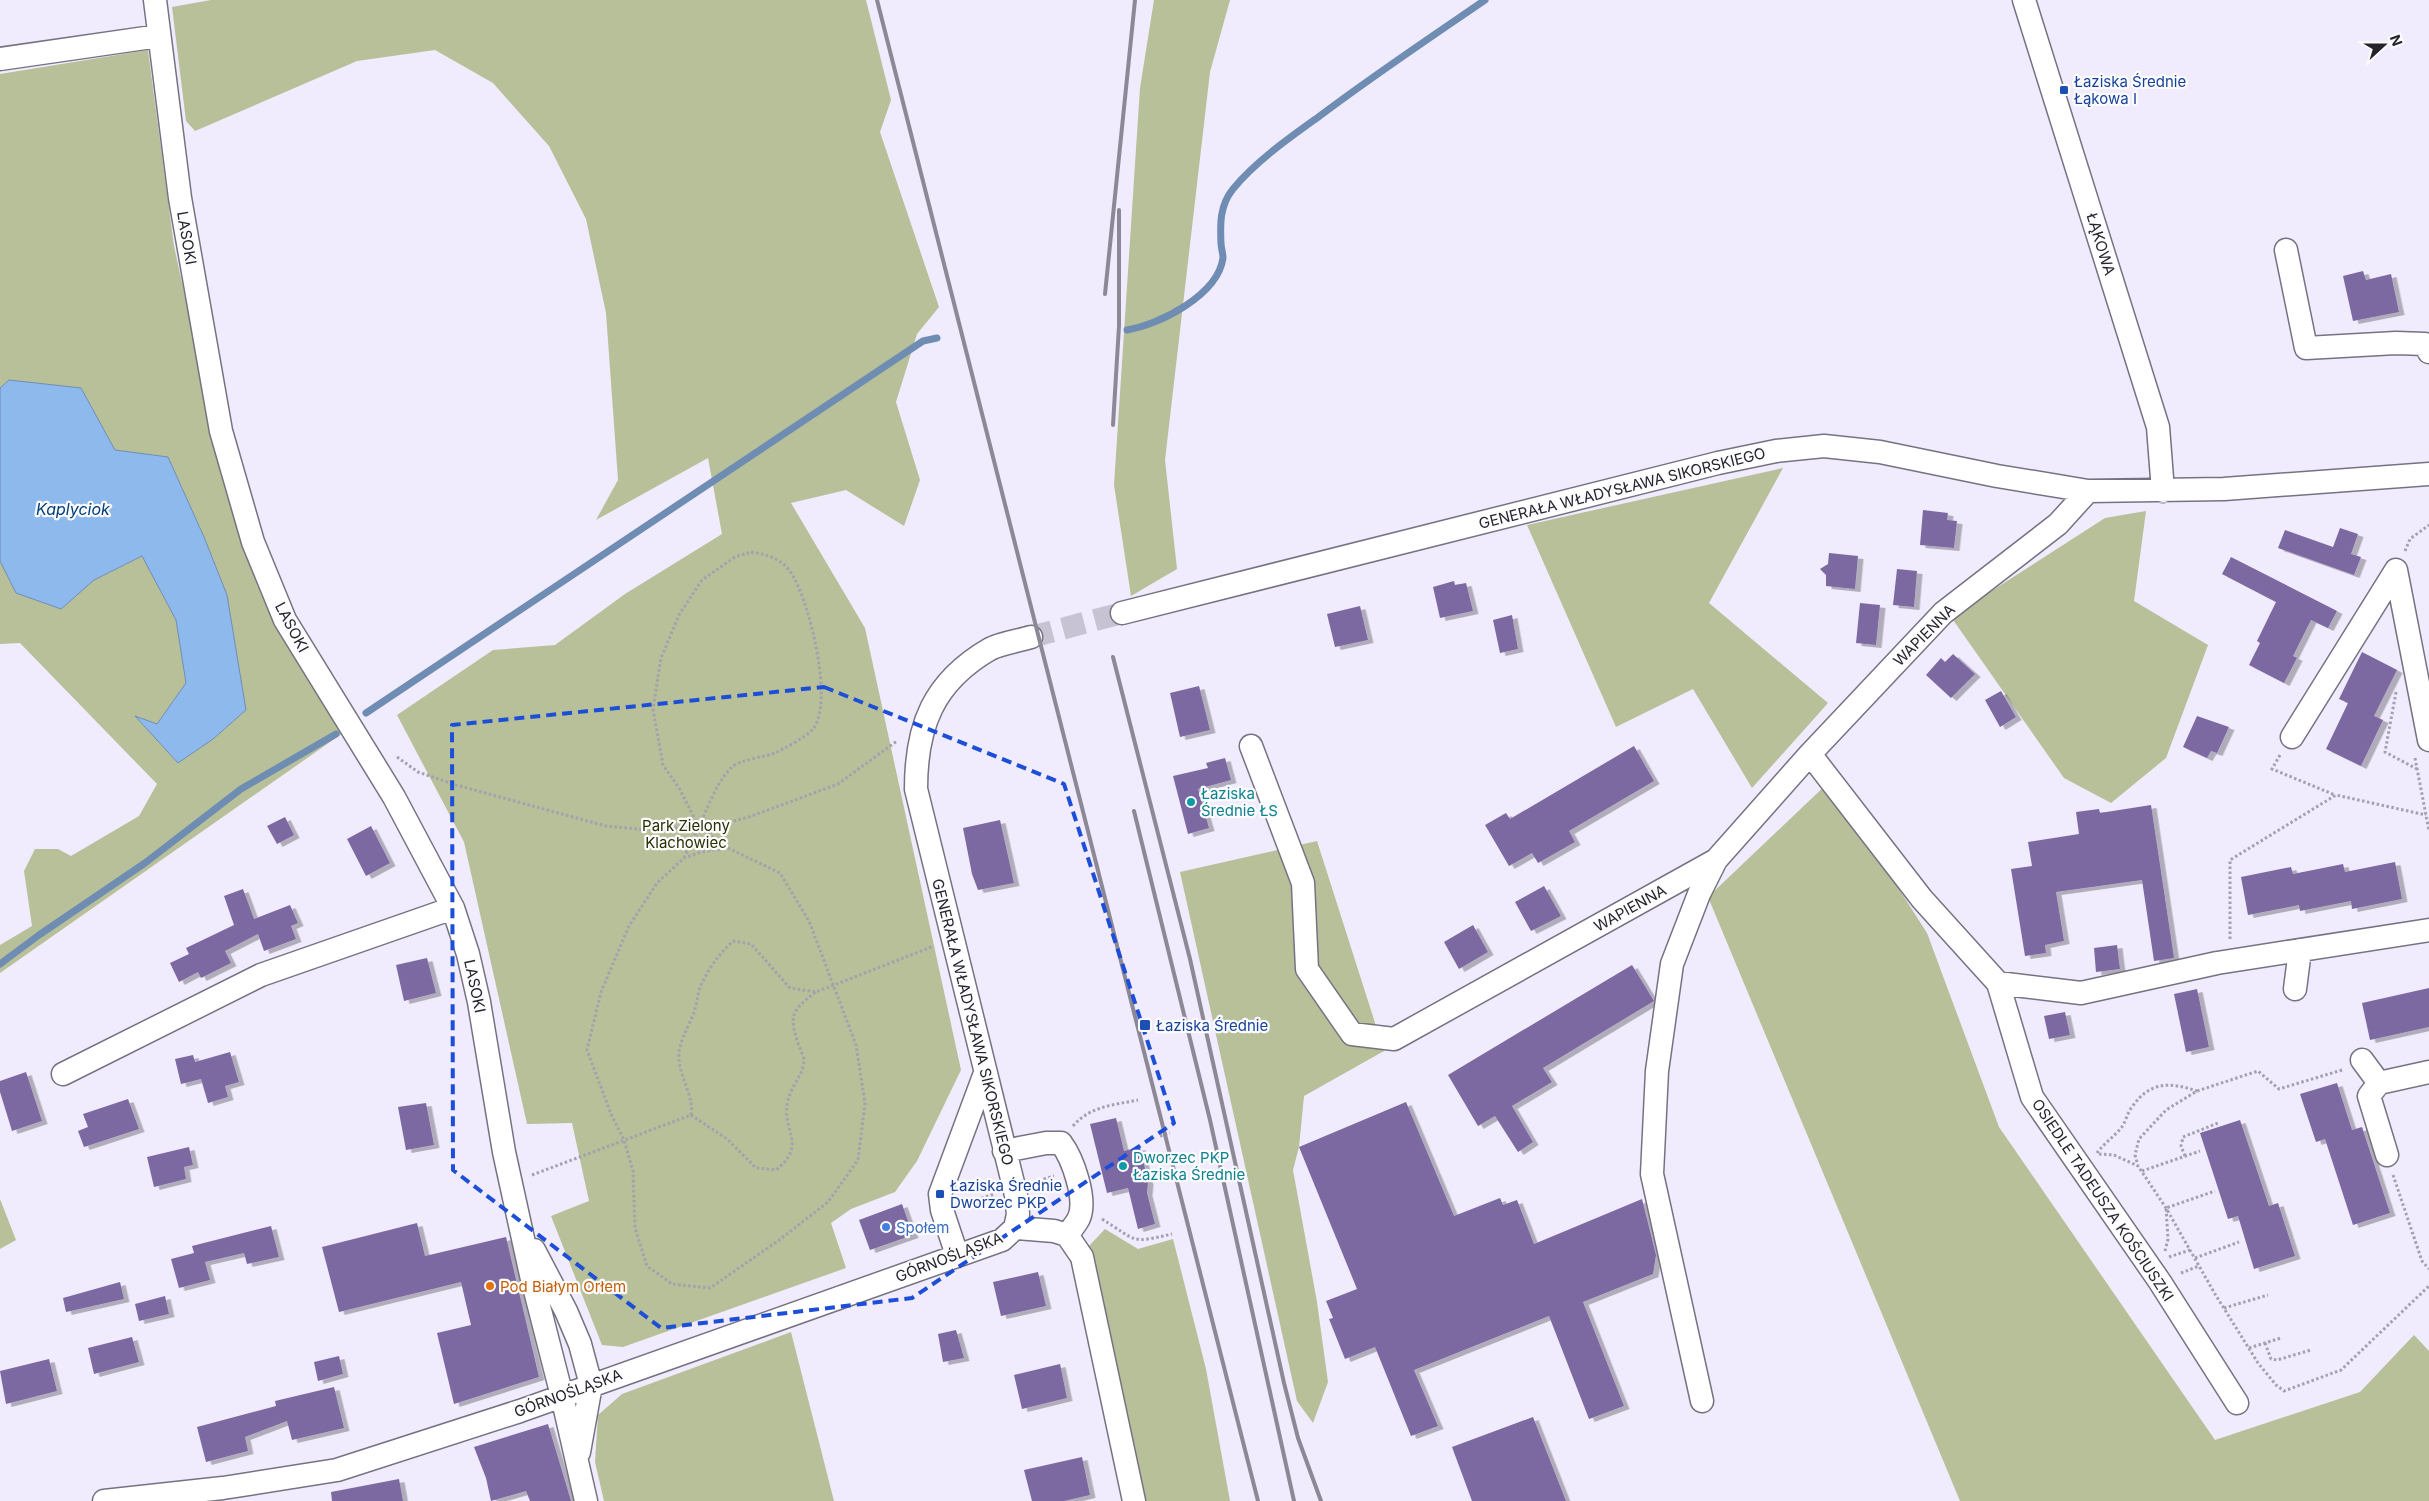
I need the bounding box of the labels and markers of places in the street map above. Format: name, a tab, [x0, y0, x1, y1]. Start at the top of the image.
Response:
place label: Łaziska Średnie Łąkowa I	[2074, 72, 2186, 108]
marker: Łaziska Średnie Łąkowa I	[2058, 84, 2070, 96]
place label: Łaziska Średnie ŁS	[1201, 784, 1278, 820]
marker: Łaziska Średnie ŁS	[1185, 796, 1197, 808]
place label: Łaziska Średnie	[1156, 1016, 1268, 1035]
marker: Łaziska Średnie	[1138, 1018, 1152, 1032]
place label: Dworzec PKP Łaziska Średnie	[1133, 1148, 1245, 1184]
marker: Dworzec PKP Łaziska Średnie	[1117, 1160, 1129, 1172]
place label: Łaziska Średnie Dworzec PKP	[950, 1176, 1062, 1212]
marker: Łaziska Średnie Dworzec PKP	[934, 1188, 946, 1200]
place label: Społem	[896, 1218, 949, 1237]
marker: Społem	[880, 1221, 892, 1233]
place label: Pod Białym Orłem	[500, 1277, 626, 1296]
marker: Pod Białym Orłem	[484, 1280, 496, 1292]

